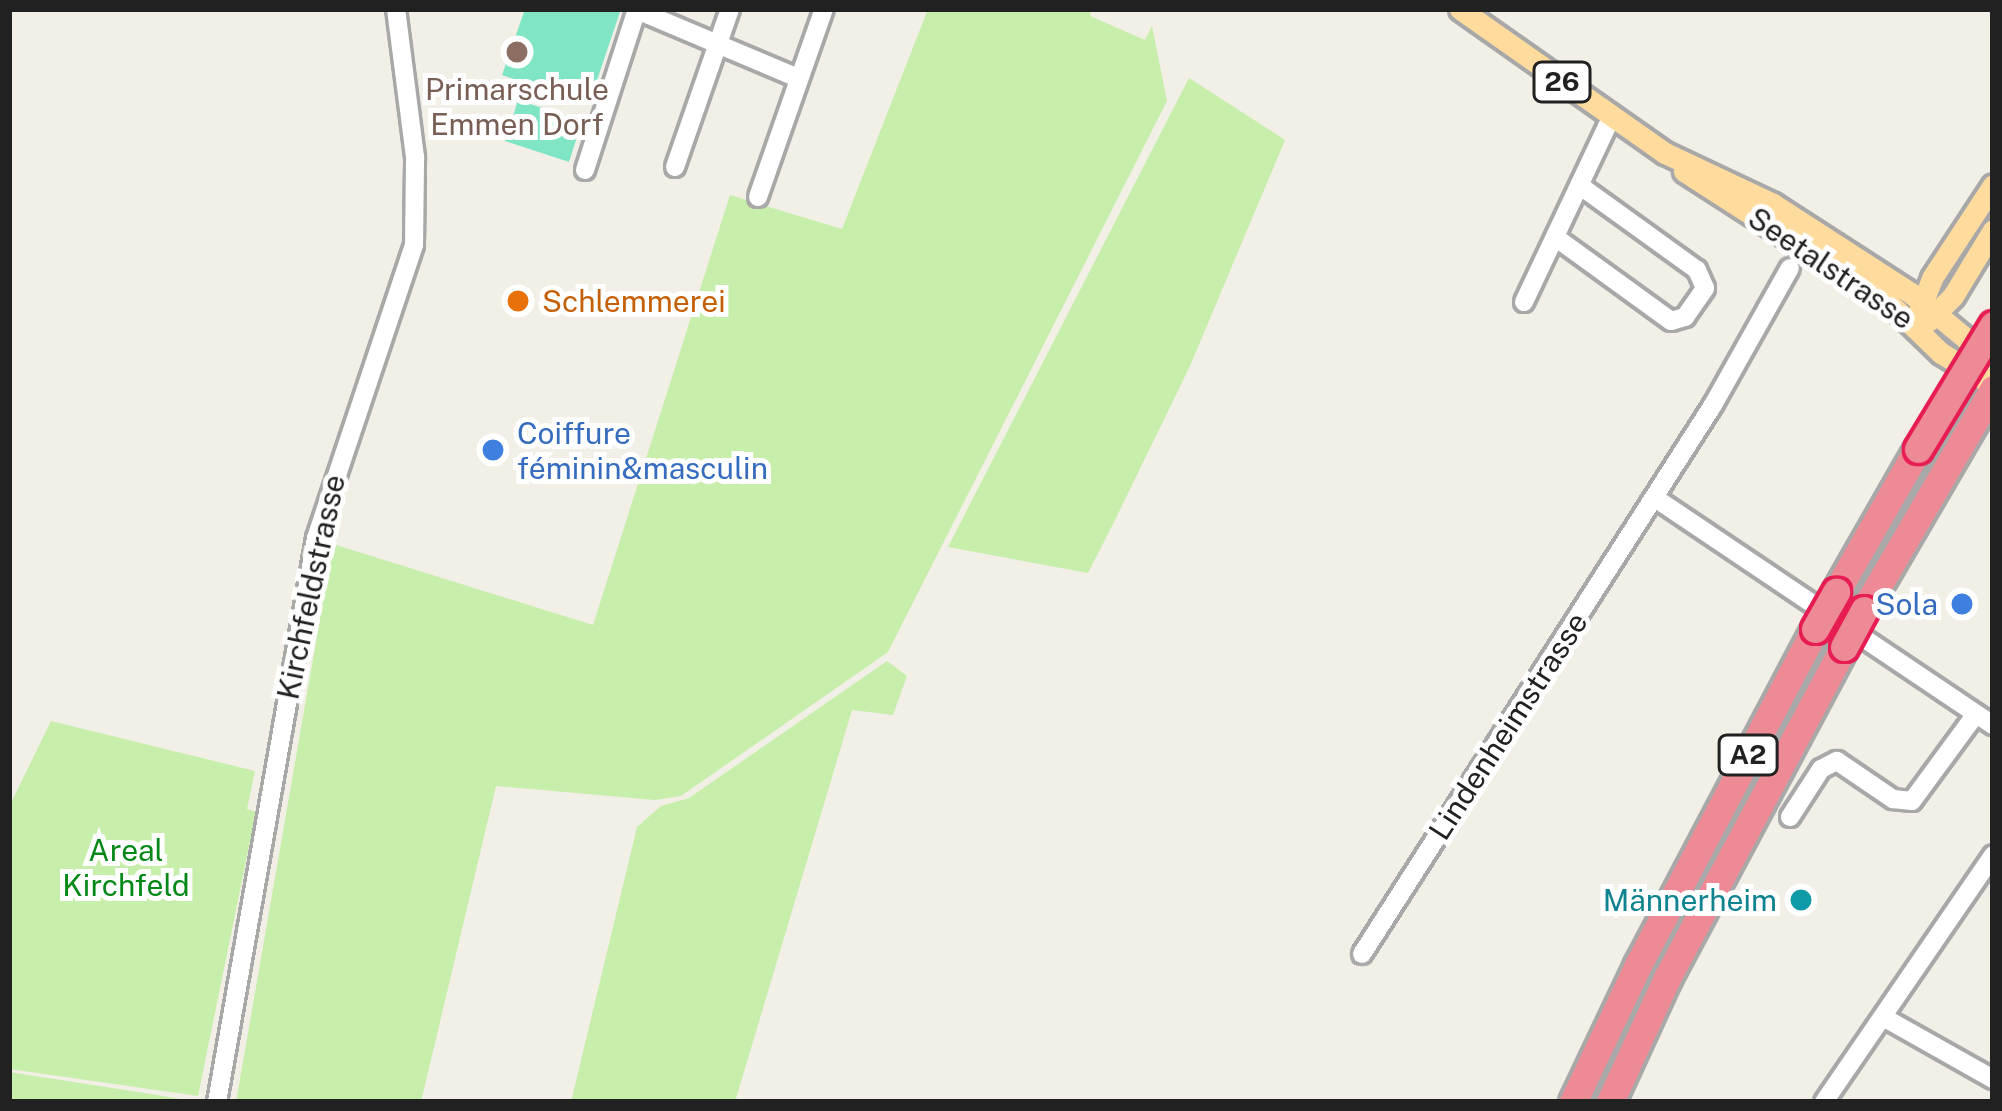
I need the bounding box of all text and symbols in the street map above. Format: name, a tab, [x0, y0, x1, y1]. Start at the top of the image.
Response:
marker: Primarschule Emmen Dorf	[504, 39, 530, 65]
road number: 26	[1532, 61, 1592, 103]
place label: Primarschule Emmen Dorf	[425, 71, 609, 142]
street label: Seetalstrasse	[1741, 199, 1921, 337]
place label: Schlemmerei	[542, 283, 726, 319]
marker: Schlemmerei	[505, 288, 531, 314]
place label: Coiffure féminin&masculin	[517, 415, 768, 486]
marker: Coiffure féminin&masculin	[480, 437, 506, 463]
street label: Kirchfeldstrasse	[270, 471, 352, 703]
place label: Sola	[1875, 586, 1938, 622]
marker: Sola	[1949, 591, 1975, 617]
street label: Lindenheimstrasse	[1421, 606, 1595, 846]
road number: A2	[1715, 734, 1781, 776]
park label: Areal Kirchfeld	[62, 832, 190, 902]
place label: Männerheim	[1603, 882, 1777, 918]
marker: Männerheim	[1788, 887, 1814, 913]

